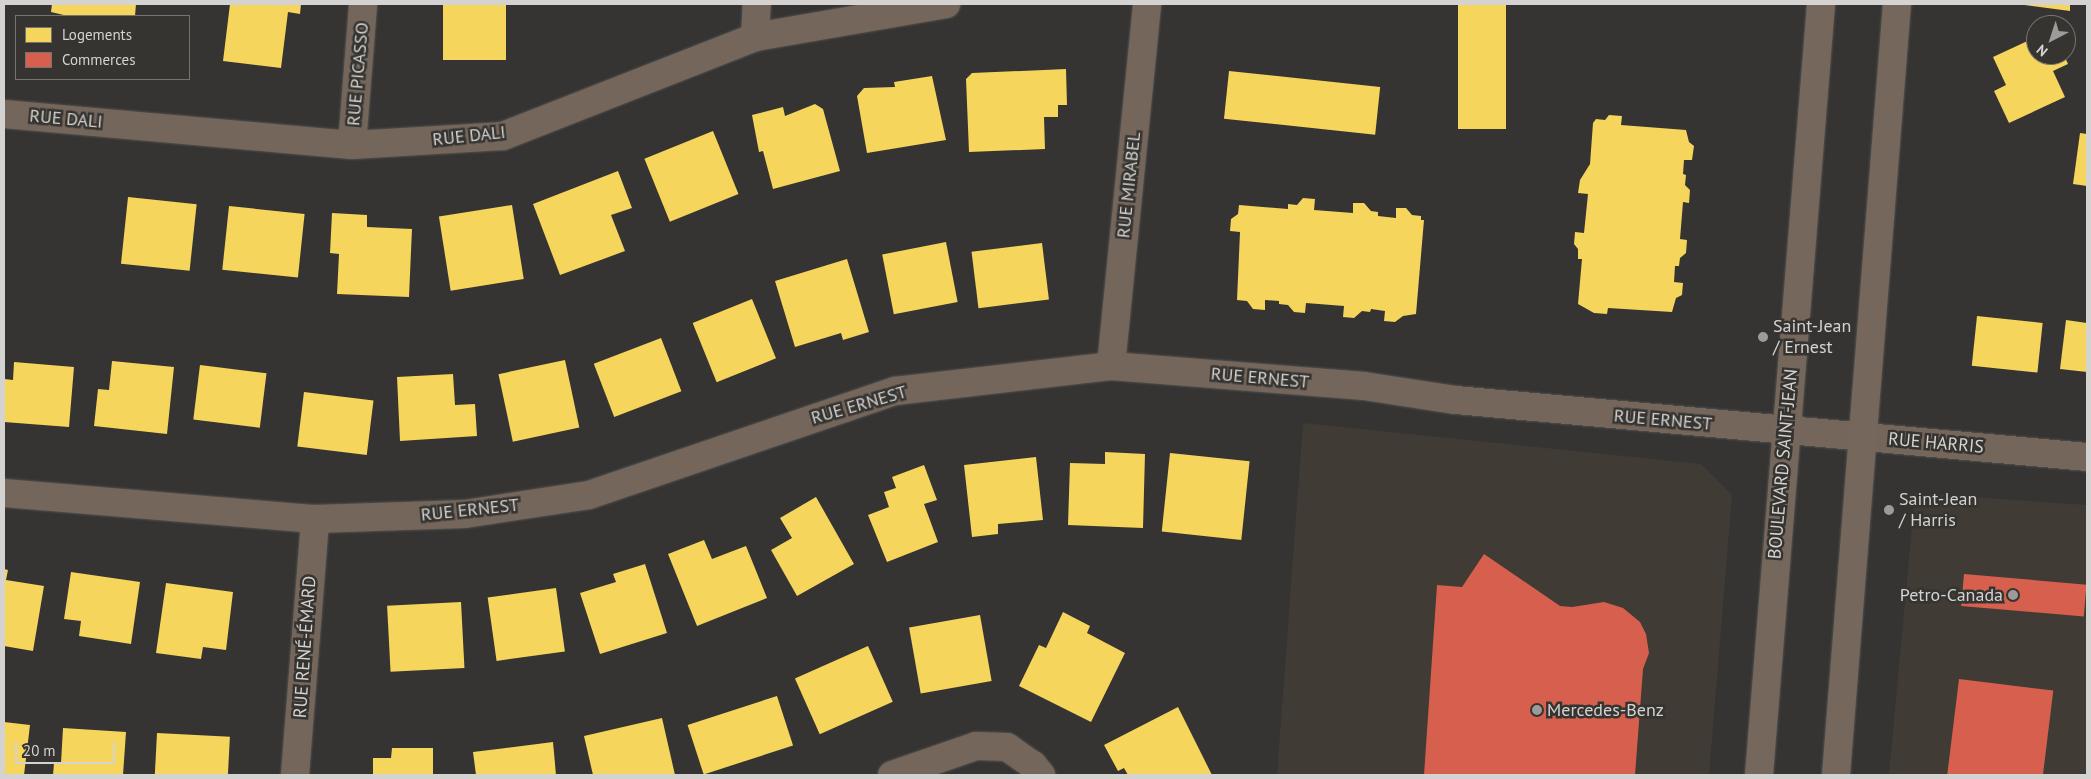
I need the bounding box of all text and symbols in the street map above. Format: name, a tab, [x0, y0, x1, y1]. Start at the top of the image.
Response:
legend	[15, 15, 190, 80]
north arrow	[2026, 15, 2076, 65]
street label: RUE PICASSO	[343, 21, 373, 127]
text: Logements	[62, 25, 132, 44]
text: N	[2033, 41, 2051, 61]
text: Commerces	[62, 50, 136, 69]
street label: RUE DALI	[29, 105, 103, 133]
street label: RUE DALI	[431, 121, 507, 151]
street label: RUE MIRABEL	[1113, 131, 1145, 239]
place label: Saint-Jean / Ernest	[1773, 316, 1851, 358]
marker: Saint-Jean / Ernest	[1757, 331, 1769, 343]
street label: RUE ERNEST	[1210, 363, 1310, 393]
street label: BOULEVARD SAINT-JEAN	[1764, 368, 1802, 560]
street label: RUE ERNEST	[809, 381, 909, 429]
street label: RUE ERNEST	[1613, 405, 1713, 435]
street label: RUE HARRIS	[1887, 428, 1985, 458]
place label: Saint-Jean / Harris	[1899, 489, 1977, 532]
street label: RUE ERNEST	[420, 494, 520, 526]
marker: Saint-Jean / Harris	[1883, 504, 1895, 516]
street label: RUE RENÉ-ÉMARD	[289, 575, 321, 719]
place label: Petro-Canada	[1900, 584, 2003, 606]
marker: Petro-Canada	[2007, 589, 2019, 601]
place label: Mercedes-Benz	[1547, 699, 1664, 721]
marker: Mercedes-Benz	[1531, 704, 1543, 716]
scale bar	[18, 732, 118, 764]
text: 20 m	[23, 741, 56, 760]

